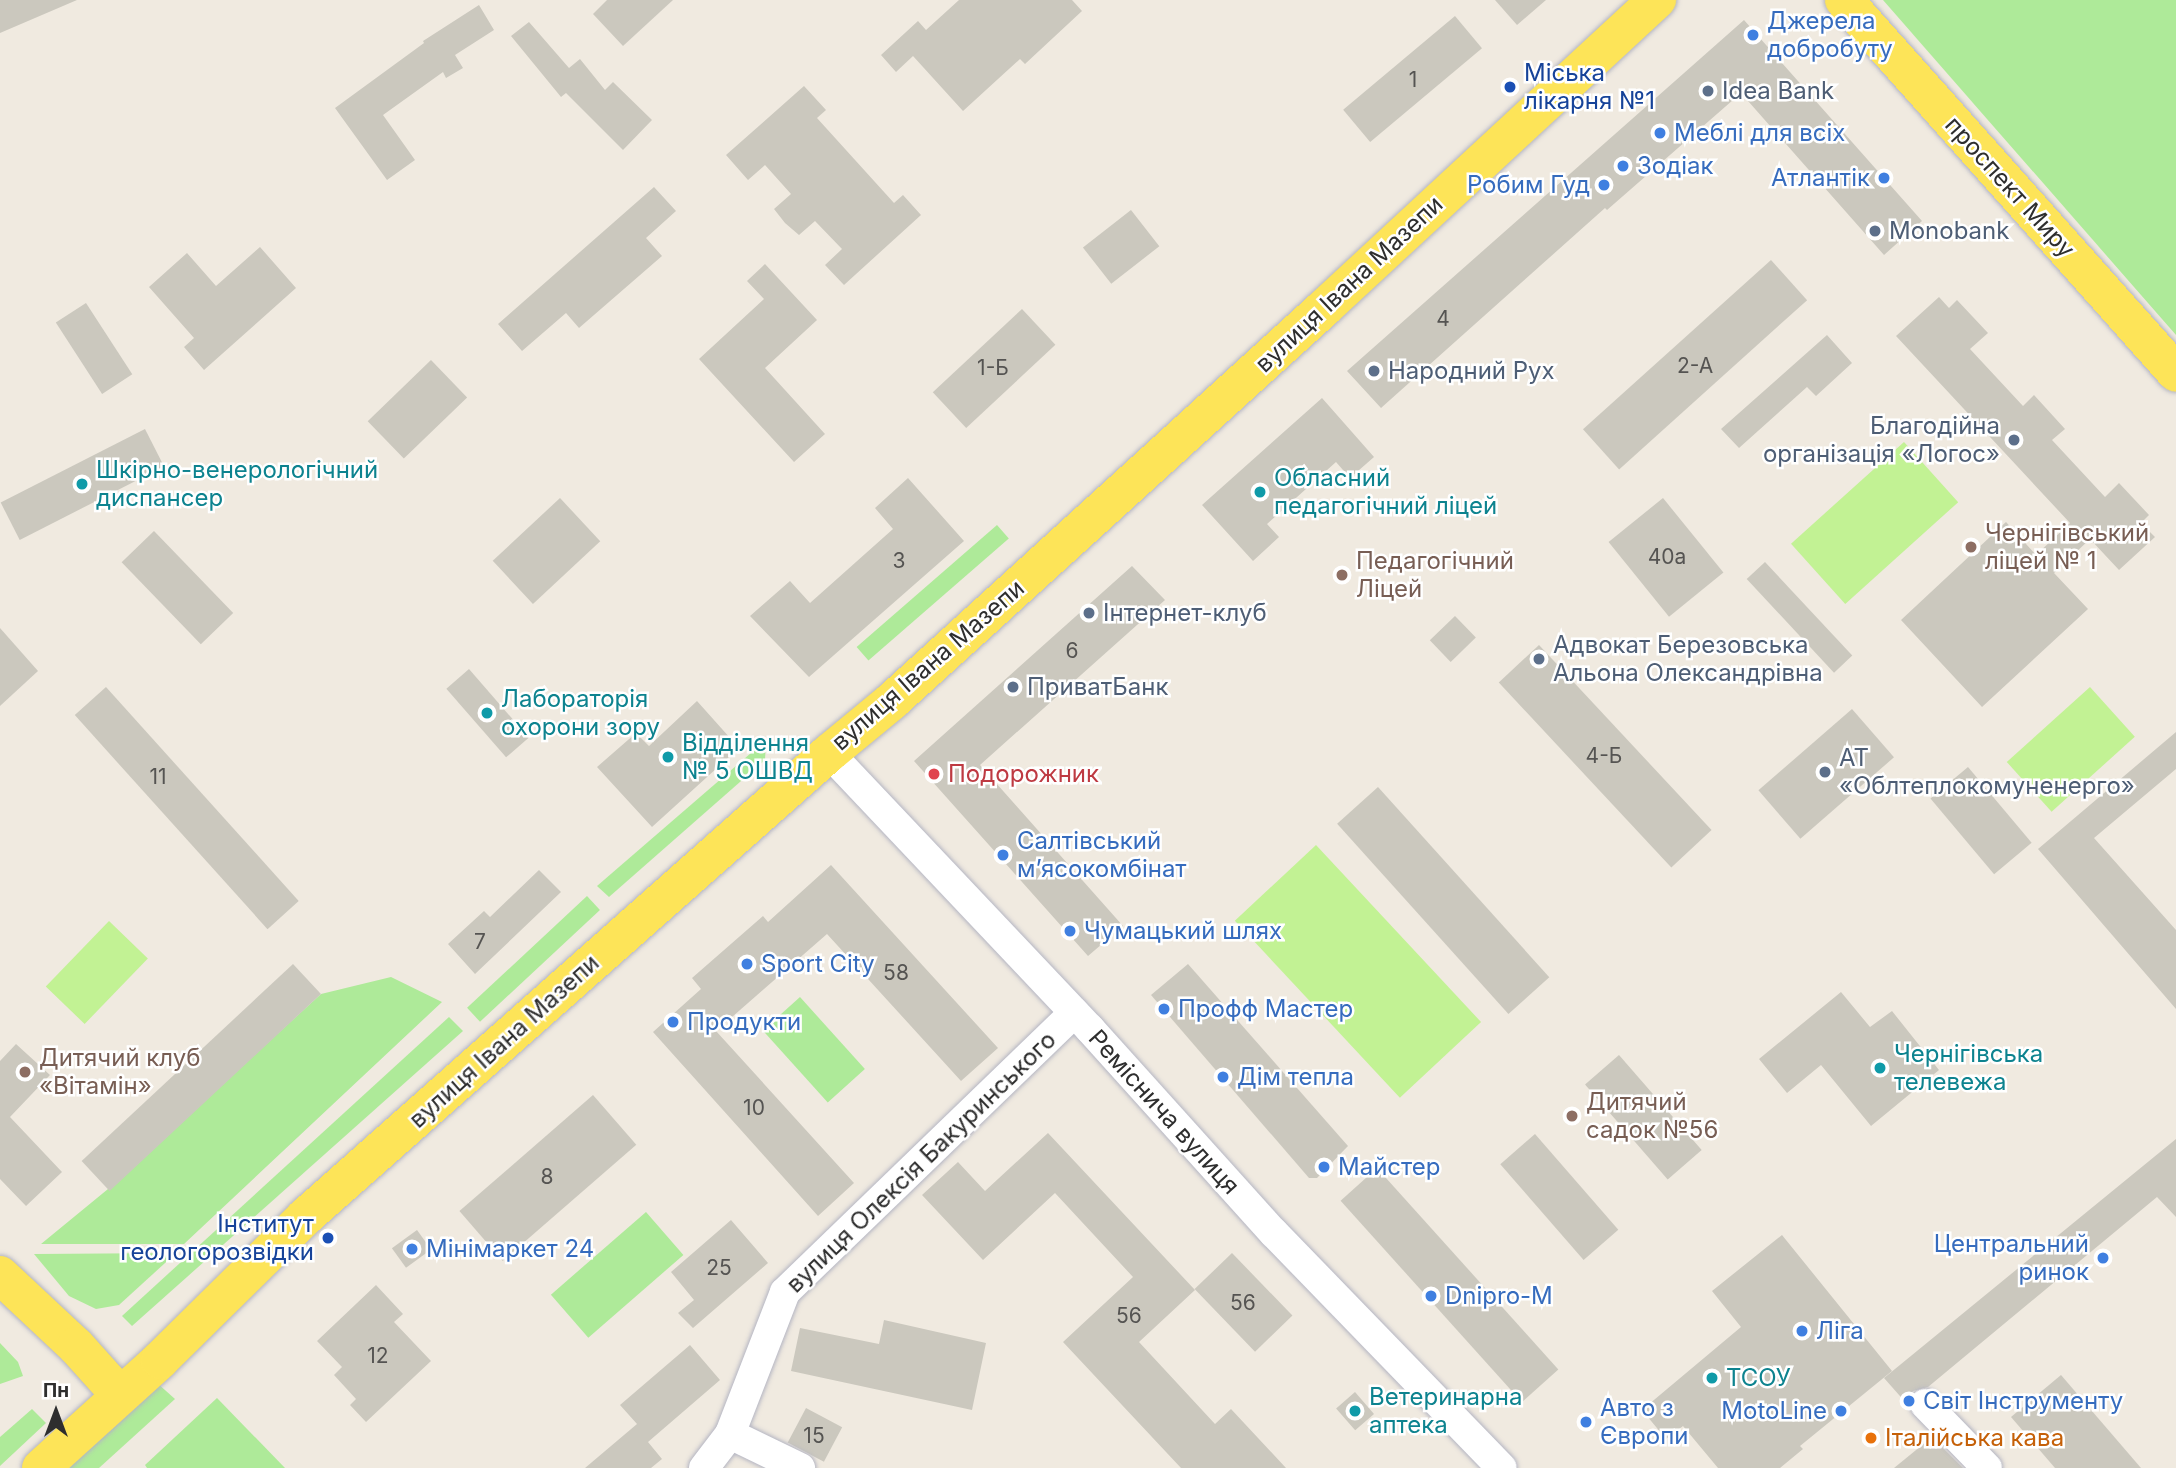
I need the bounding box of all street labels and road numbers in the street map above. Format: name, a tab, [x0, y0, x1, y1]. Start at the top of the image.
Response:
street label: проспект Миру	[1939, 111, 2081, 263]
street label: вулиця Івана Мазепи	[1249, 190, 1449, 378]
street label: вулиця Івана Мазепи	[826, 574, 1030, 756]
street label: вулиця Івана Мазепи	[403, 948, 605, 1134]
street label: Реміснича вулиця	[1083, 1024, 1245, 1200]
street label: вулиця Олексія Бакуринського	[780, 1025, 1062, 1299]

